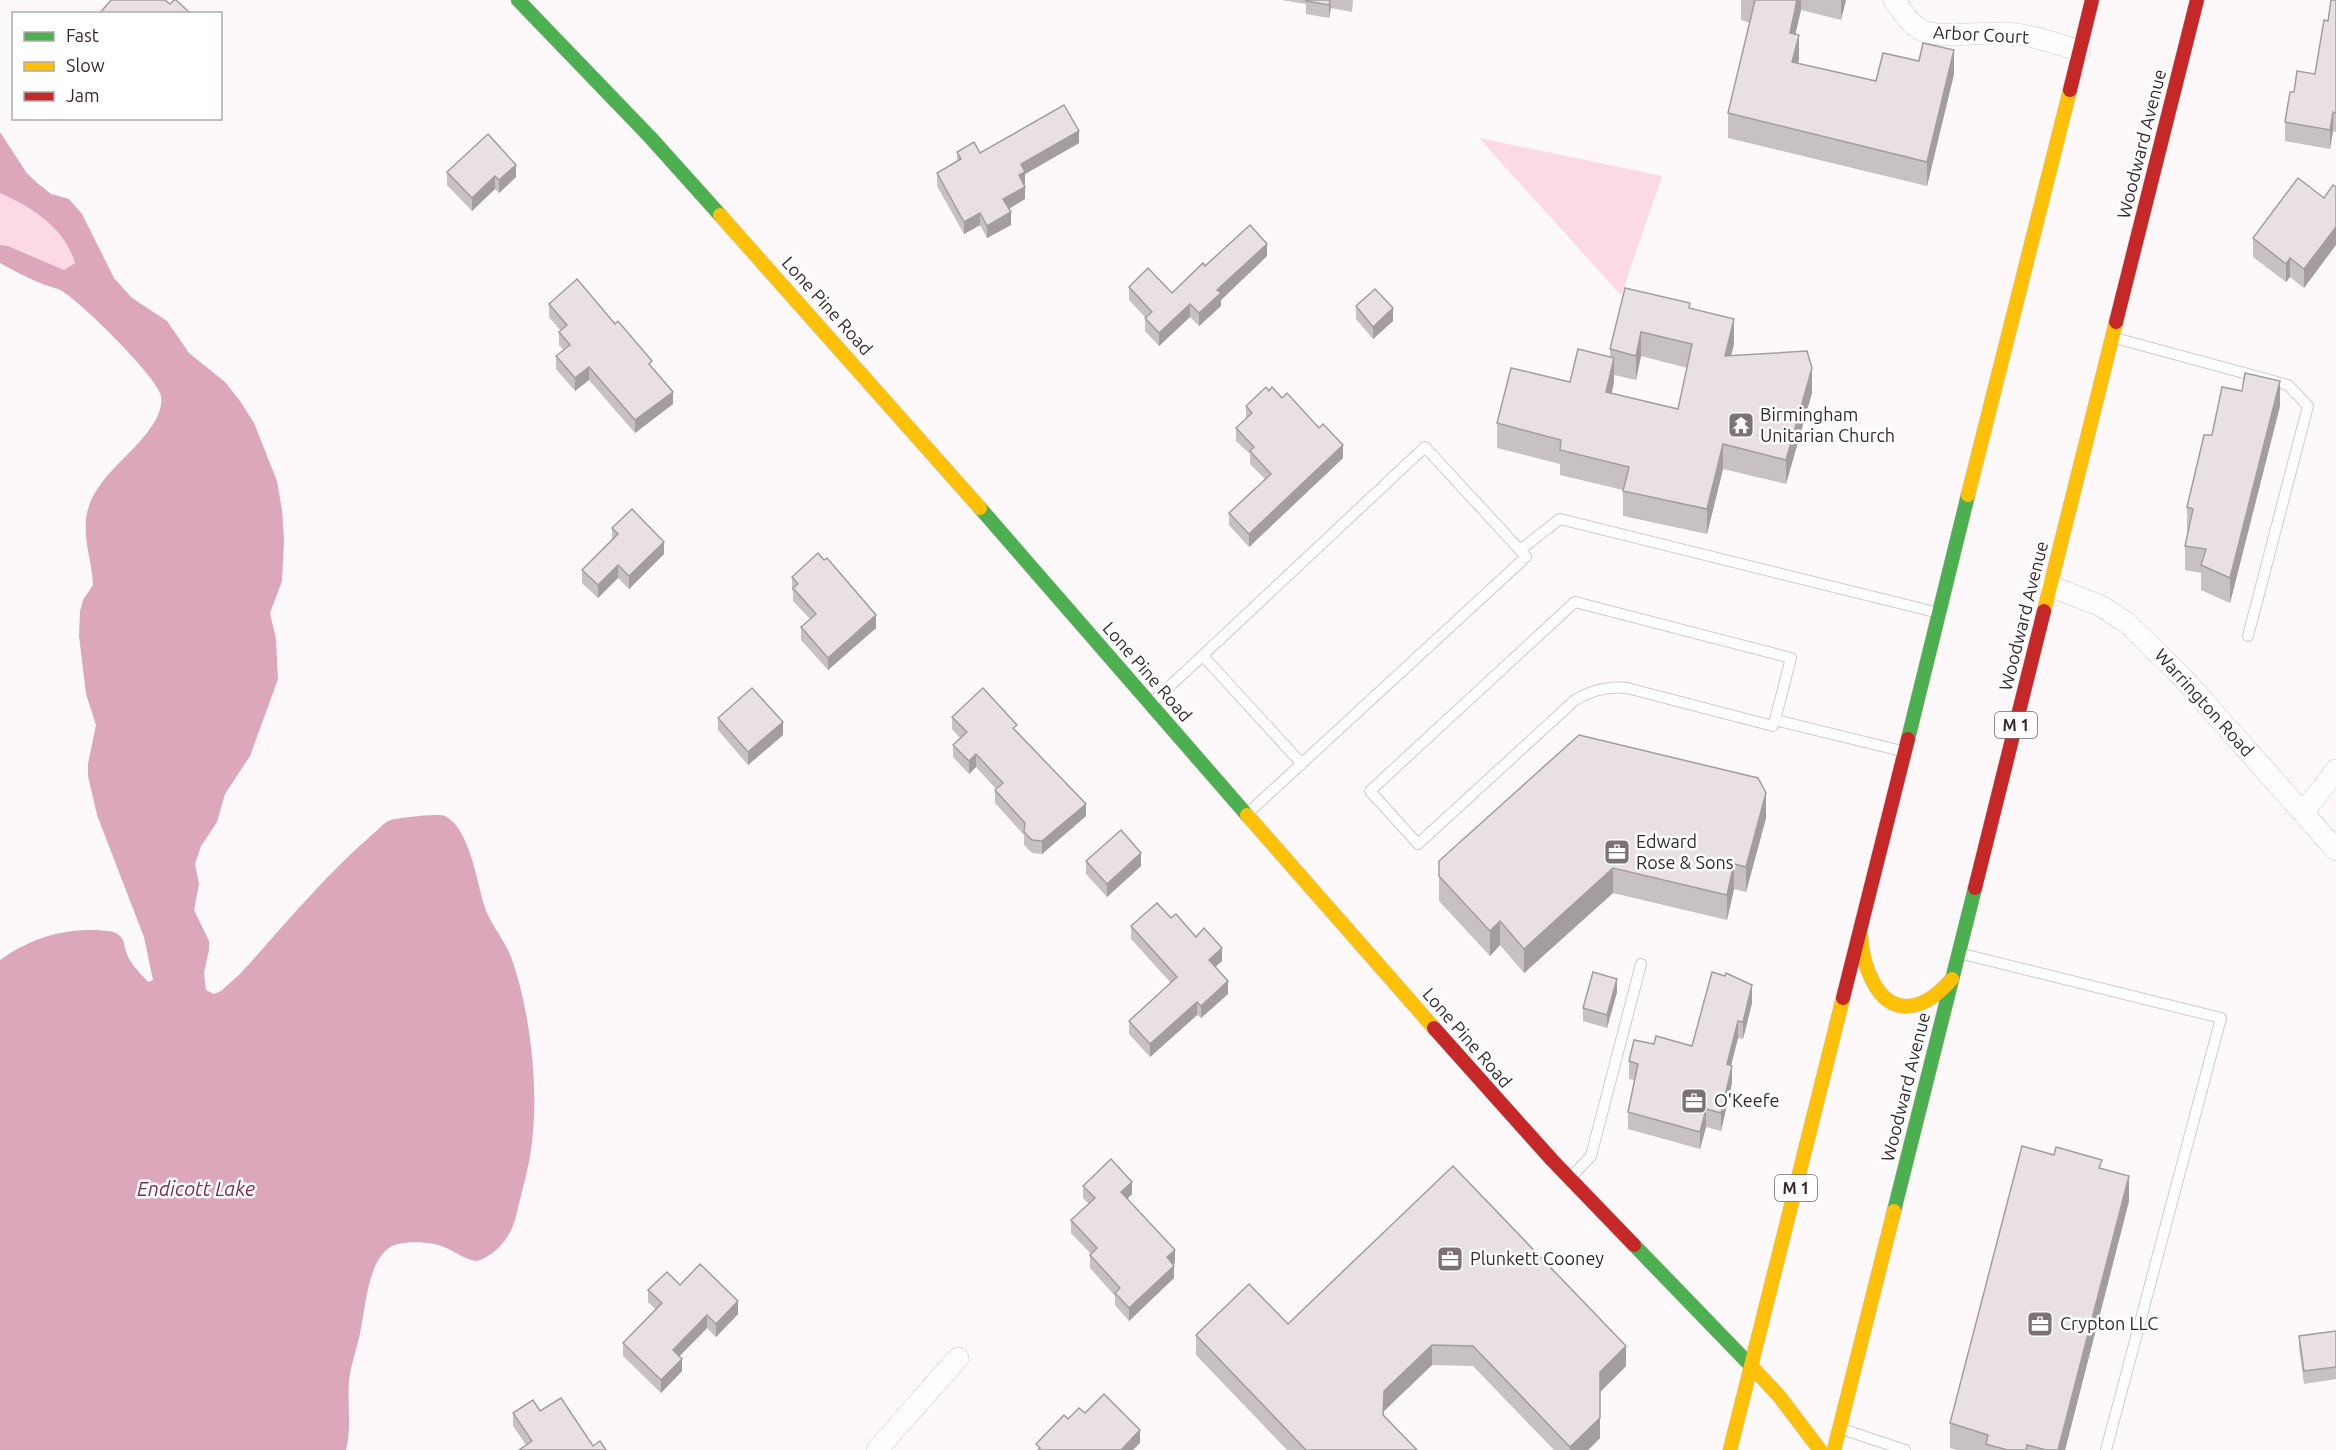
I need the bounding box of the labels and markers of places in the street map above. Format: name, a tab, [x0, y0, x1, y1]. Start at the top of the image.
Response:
place label: Birmingham Unitarian Church	[1760, 404, 1895, 445]
temple icon: Birmingham Unitarian Church	[1726, 410, 1756, 440]
place label: Edward Rose & Sons	[1636, 831, 1734, 872]
office icon: Edward Rose & Sons	[1602, 837, 1632, 867]
office icon: O'Keefe	[1679, 1086, 1709, 1116]
place label: O'Keefe	[1714, 1090, 1779, 1110]
office icon: Plunkett Cooney	[1435, 1244, 1465, 1274]
place label: Plunkett Cooney	[1470, 1248, 1604, 1268]
office icon: Crypton LLC	[2025, 1309, 2055, 1339]
place label: Crypton LLC	[2060, 1313, 2158, 1333]

